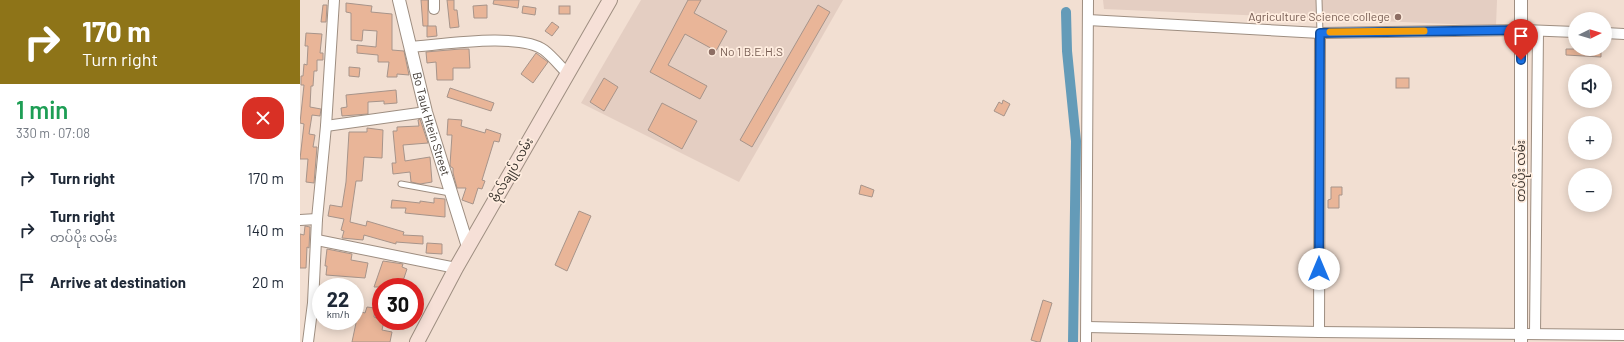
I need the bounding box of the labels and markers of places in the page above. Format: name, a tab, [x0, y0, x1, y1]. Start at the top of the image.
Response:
place label: Agriculture Science college	[1248, 9, 1390, 23]
marker: Agriculture Science college	[1393, 12, 1403, 22]
pin	[1504, 19, 1538, 60]
place label: No 1 B.E.H.S	[720, 44, 783, 58]
marker: No 1 B.E.H.S	[707, 47, 717, 57]

